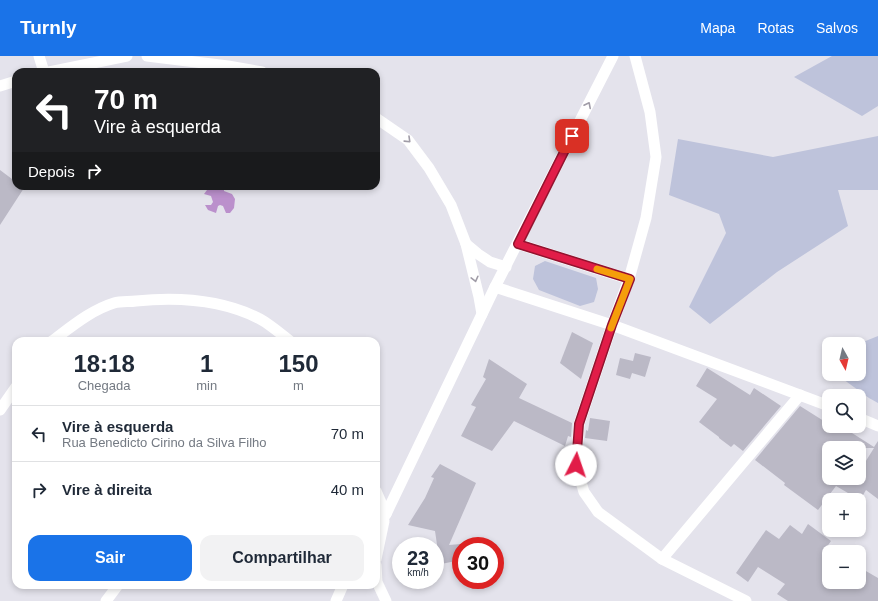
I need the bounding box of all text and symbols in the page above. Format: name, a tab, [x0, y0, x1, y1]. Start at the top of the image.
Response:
text: Turnly	[20, 17, 77, 38]
text: Mapa	[700, 20, 735, 36]
text: Rotas	[757, 20, 794, 36]
text: Salvos	[816, 20, 858, 36]
icon: left	[28, 84, 80, 136]
text: 70 m	[94, 84, 158, 115]
one-way arrow	[584, 102, 591, 109]
text: Vire à esquerda	[94, 117, 221, 137]
pin	[555, 119, 589, 153]
icon: arrive	[561, 125, 583, 147]
one-way arrow	[403, 136, 410, 143]
icon: right	[83, 160, 105, 182]
text: Depois	[28, 163, 75, 180]
one-way arrow	[470, 275, 479, 282]
north arrow	[822, 337, 866, 381]
map controls	[822, 337, 866, 589]
text: 18:18	[73, 350, 135, 377]
text: 1	[200, 350, 213, 377]
text: 150	[279, 350, 319, 377]
text: Chegada	[78, 378, 130, 393]
text: min	[196, 378, 217, 393]
text: m	[293, 378, 304, 393]
button: search	[822, 389, 866, 433]
text: Vire à esquerda	[62, 418, 173, 435]
icon: left	[28, 423, 50, 445]
text: 70 m	[331, 425, 364, 442]
text: Rua Benedicto Cirino da Silva Filho	[62, 435, 267, 450]
button: layers	[822, 441, 866, 485]
position arrow	[555, 444, 597, 486]
icon: right	[28, 479, 50, 501]
text: Vire à direita	[62, 481, 152, 498]
text: 40 m	[331, 481, 364, 498]
button: +	[822, 493, 866, 537]
button: Sair	[28, 535, 192, 581]
button: Compartilhar	[200, 535, 364, 581]
speed limit sign: 30	[452, 537, 504, 589]
button: −	[822, 545, 866, 589]
text: 23	[407, 547, 429, 569]
text: km/h	[407, 567, 429, 578]

